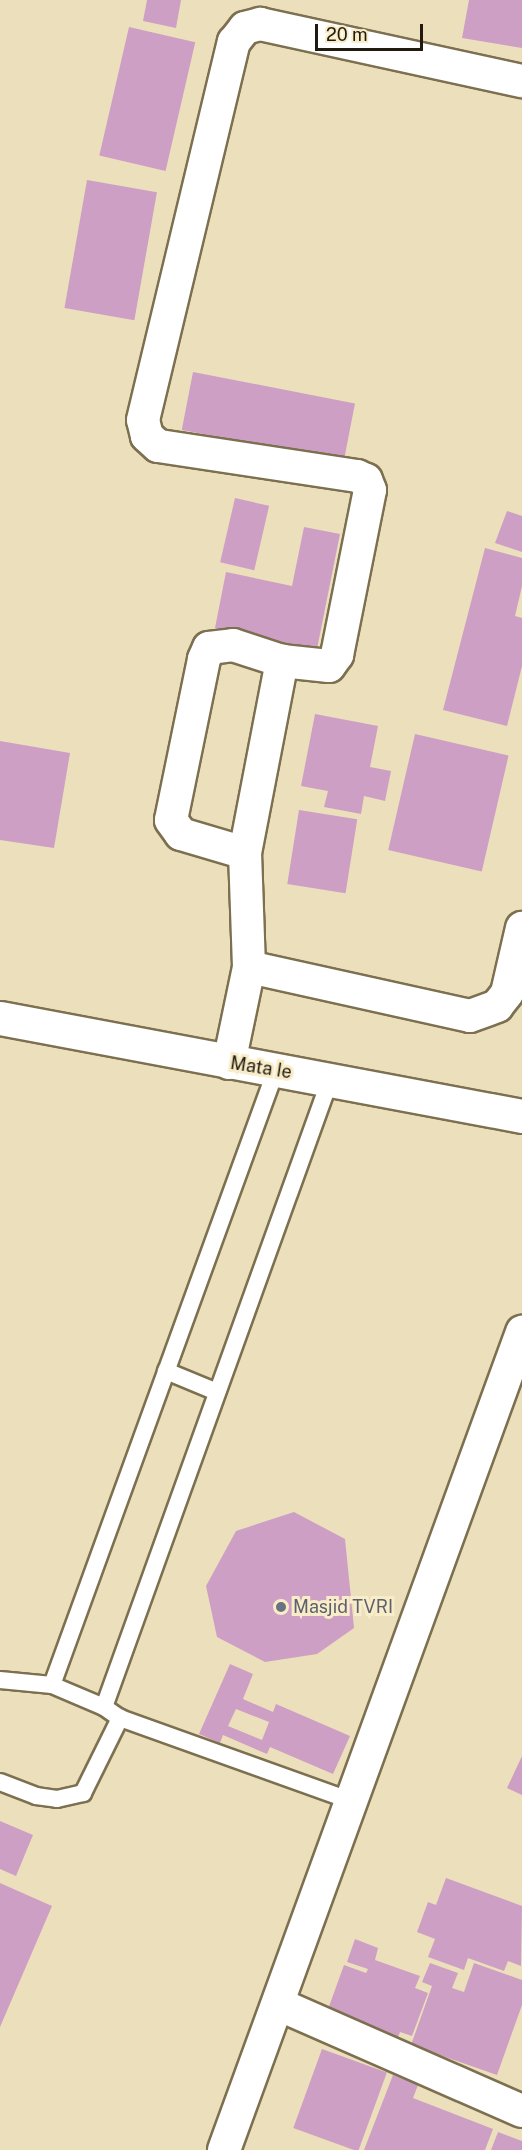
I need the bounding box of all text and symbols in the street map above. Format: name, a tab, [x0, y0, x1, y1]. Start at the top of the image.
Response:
scale bar	[318, 12, 426, 50]
text: 20 m	[326, 24, 368, 45]
street label: Mata Ie	[229, 1052, 293, 1084]
place label: Masjid TVRI	[293, 1596, 393, 1618]
marker: Masjid TVRI	[274, 1600, 288, 1614]

